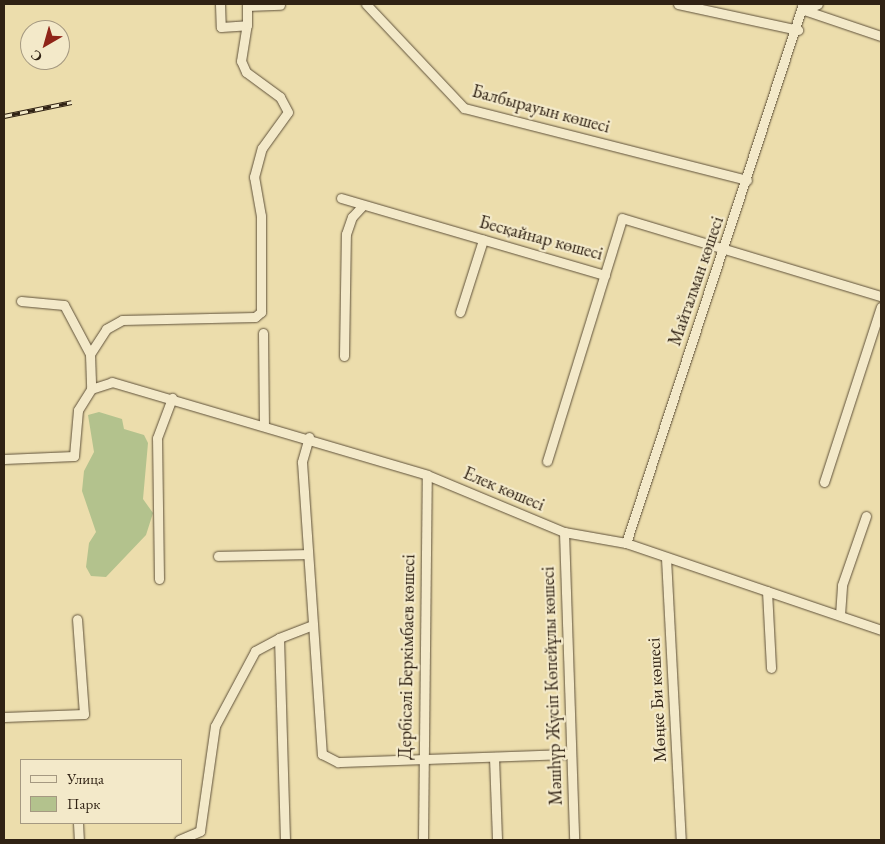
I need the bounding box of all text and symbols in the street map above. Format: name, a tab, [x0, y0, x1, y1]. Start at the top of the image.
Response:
north arrow	[20, 20, 70, 70]
text: С	[27, 46, 46, 66]
street label: Балбырауын көшесі	[470, 80, 612, 138]
street label: Бесқайнар көшесі	[477, 211, 605, 265]
street label: Майталман көшесі	[664, 213, 728, 349]
street label: Елек көшесі	[460, 462, 548, 516]
street label: Дербісәлі Беркімбаев көшесі	[394, 554, 420, 760]
street label: Мәшһүр Жүсіп Көпейұлы көшесі	[537, 566, 567, 806]
street label: Мөңке Би көшесі	[643, 637, 671, 763]
legend	[20, 759, 182, 824]
text: Улица	[67, 769, 104, 788]
text: Парк	[67, 794, 100, 813]

